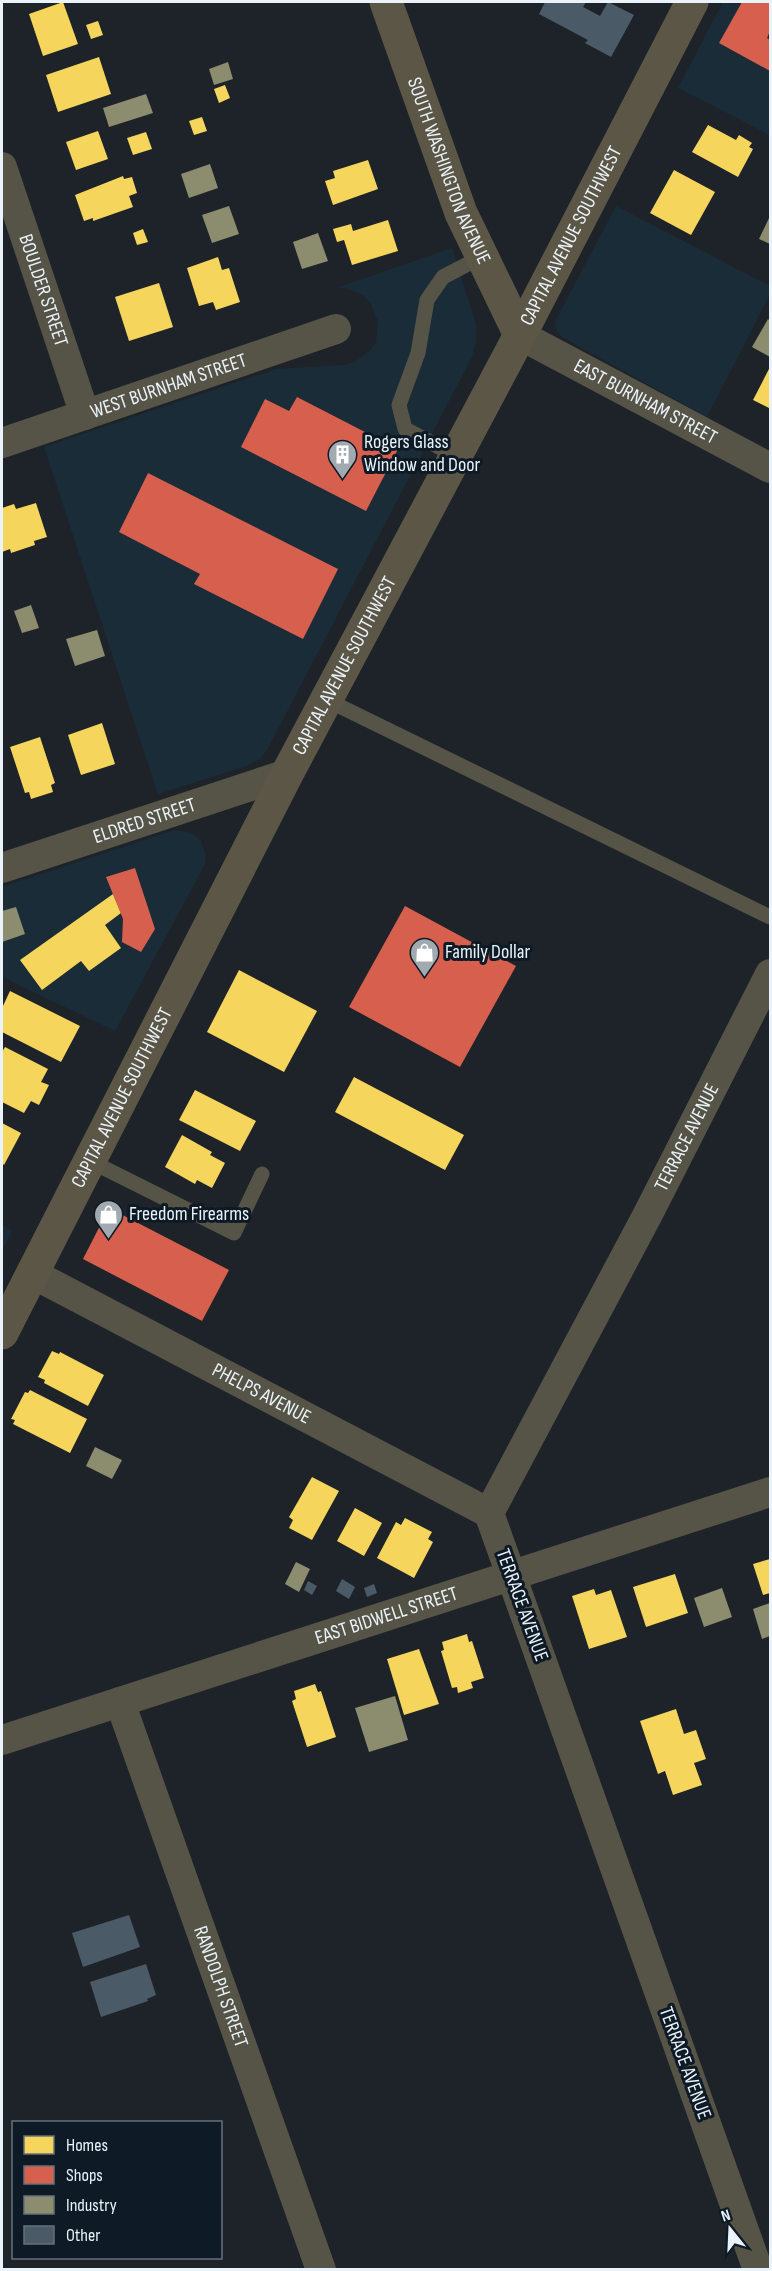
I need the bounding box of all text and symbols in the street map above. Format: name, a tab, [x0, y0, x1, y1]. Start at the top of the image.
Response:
street label: SOUTH WASHINGTON AVENUE	[402, 74, 496, 268]
street label: CAPITAL AVENUE SOUTHWEST	[515, 142, 627, 330]
street label: BOULDER STREET	[13, 231, 73, 350]
street label: WEST BURNHAM STREET	[87, 348, 250, 424]
street label: EAST BURNHAM STREET	[570, 354, 721, 450]
place label: Rogers Glass Window and Door	[364, 430, 480, 477]
building icon: Rogers Glass Window and Door	[327, 438, 359, 480]
street label: CAPITAL AVENUE SOUTHWEST	[287, 572, 402, 759]
street label: ELDRED STREET	[90, 793, 199, 849]
shop icon: Family Dollar	[408, 936, 440, 978]
place label: Family Dollar	[445, 940, 530, 964]
street label: CAPITAL AVENUE SOUTHWEST	[66, 1004, 178, 1192]
street label: TERRACE AVENUE	[650, 1079, 724, 1195]
shop icon: Freedom Firearms	[92, 1198, 124, 1240]
place label: Freedom Firearms	[129, 1202, 249, 1226]
street label: PHELPS AVENUE	[208, 1358, 315, 1429]
street label: TERRACE AVENUE	[491, 1546, 553, 1664]
street label: EAST BIDWELL STREET	[312, 1582, 461, 1650]
street label: RANDOLPH STREET	[188, 1923, 253, 2051]
street label: TERRACE AVENUE	[654, 2004, 716, 2122]
legend	[12, 2121, 222, 2259]
text: Homes	[66, 2135, 108, 2156]
text: Shops	[66, 2165, 103, 2186]
text: Industry	[66, 2195, 117, 2216]
north arrow	[700, 2199, 760, 2259]
text: N	[719, 2206, 733, 2227]
text: Other	[66, 2225, 100, 2246]

